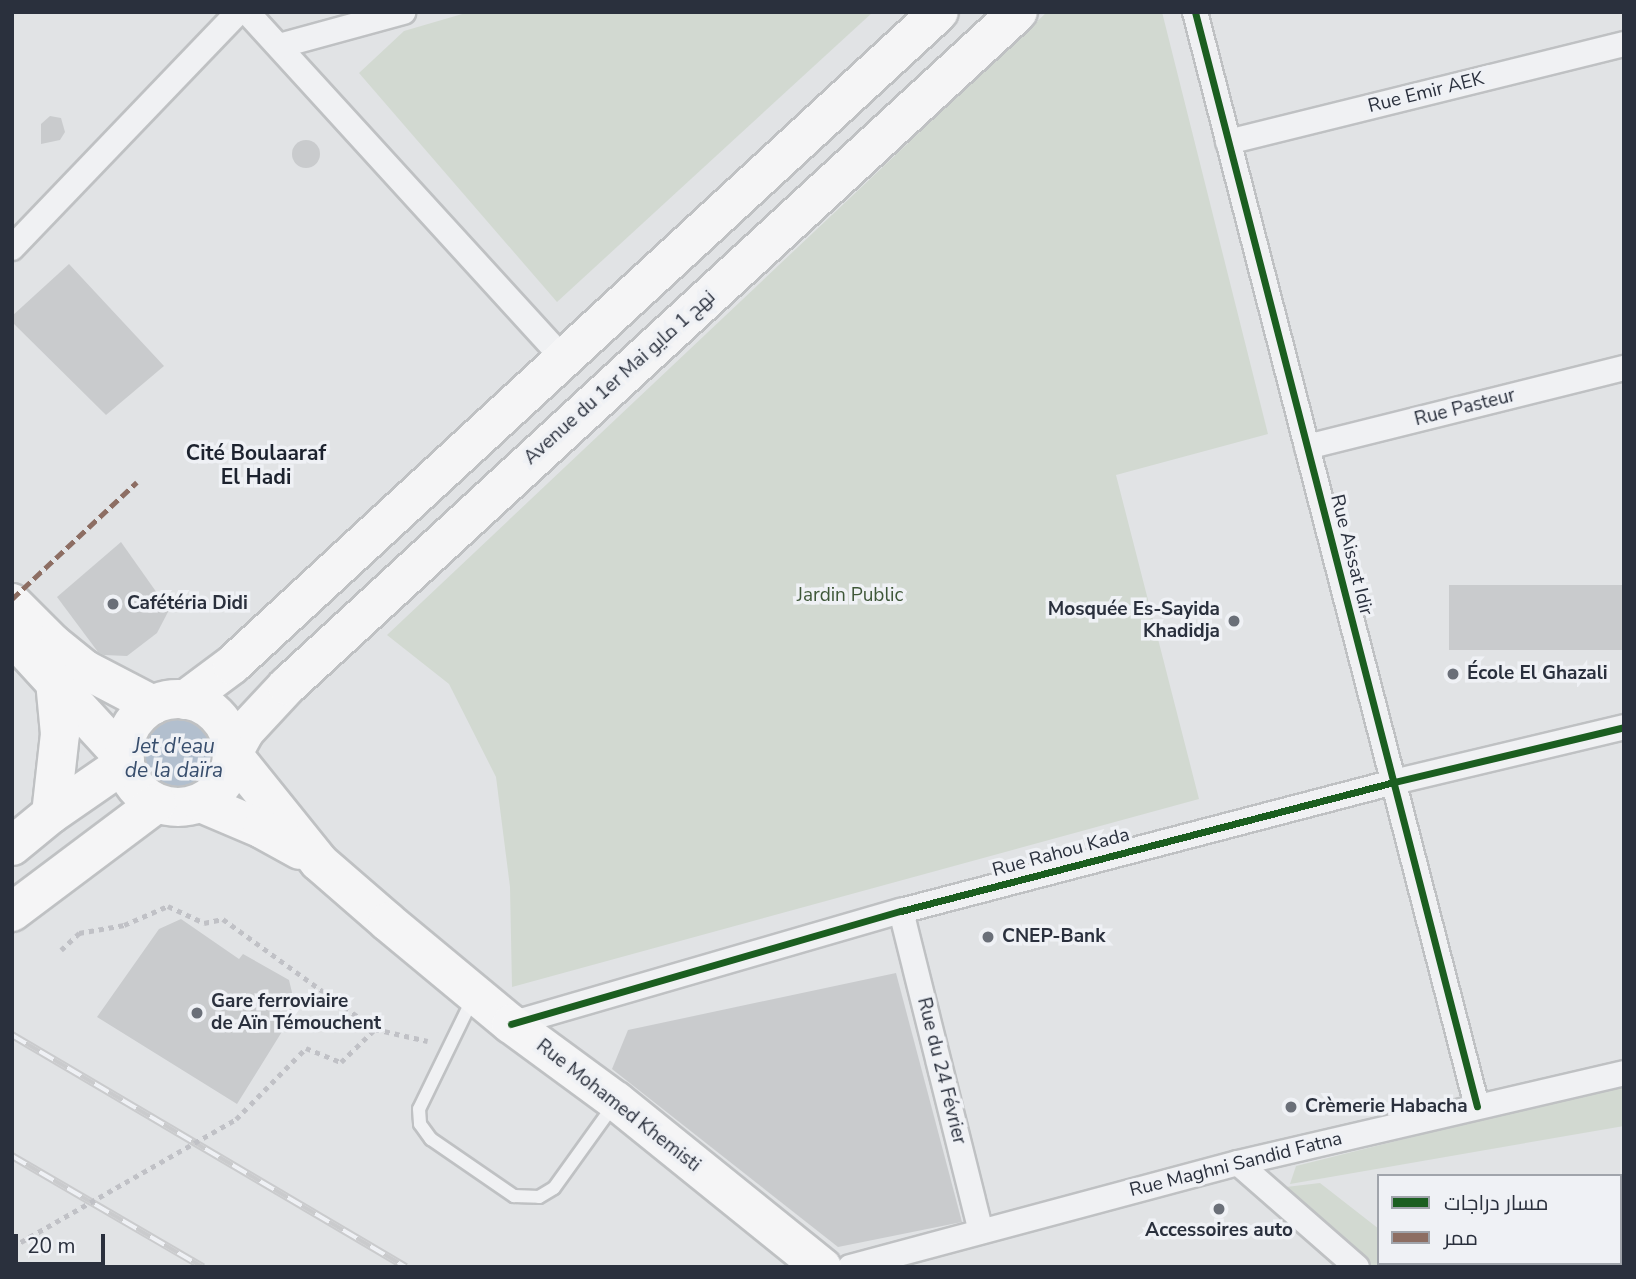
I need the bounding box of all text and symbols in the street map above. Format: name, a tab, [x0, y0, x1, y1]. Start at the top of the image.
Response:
street label: Rue Emir AEK	[1366, 68, 1486, 118]
street label: Avenue du 1er Mai نهج 1 مايو	[520, 286, 720, 470]
street label: Rue Pasteur	[1412, 384, 1518, 432]
district label: Cité Boulaaraf El Hadi	[186, 440, 326, 490]
street label: Rue Aissat Idir	[1325, 492, 1377, 618]
park label: Jardin Public	[797, 585, 903, 607]
place label: Cafétéria Didi	[127, 593, 248, 615]
marker: Cafétéria Didi	[105, 596, 121, 612]
place label: Mosquée Es-Sayida Khadidja	[1048, 599, 1220, 643]
marker: Mosquée Es-Sayida Khadidja	[1226, 613, 1242, 629]
place label: École El Ghazali	[1467, 663, 1608, 685]
marker: École El Ghazali	[1445, 666, 1461, 682]
water label: Jet d'eau de la daïra	[125, 733, 223, 783]
street label: Rue Rahou Kada	[990, 824, 1132, 882]
place label: CNEP-Bank	[1002, 926, 1105, 948]
marker: CNEP-Bank	[980, 929, 996, 945]
place label: Gare ferroviaire de Aïn Témouchent	[211, 991, 381, 1035]
street label: Rue du 24 Février	[912, 995, 970, 1147]
marker: Gare ferroviaire de Aïn Témouchent	[189, 1005, 205, 1021]
street label: Rue Mohamed Khemisti	[531, 1035, 705, 1177]
place label: Crèmerie Habacha	[1305, 1096, 1468, 1118]
marker: Crèmerie Habacha	[1283, 1099, 1299, 1115]
street label: Rue Maghni Sandid Fatna	[1127, 1128, 1345, 1202]
legend	[1377, 1174, 1622, 1265]
text: مسار دراجات	[1444, 1189, 1548, 1217]
marker: Accessoires auto	[1211, 1201, 1227, 1217]
scale bar	[18, 1220, 108, 1264]
place label: Accessoires auto	[1145, 1220, 1293, 1242]
text: ممر	[1444, 1224, 1478, 1252]
text: 20 m	[27, 1232, 76, 1260]

